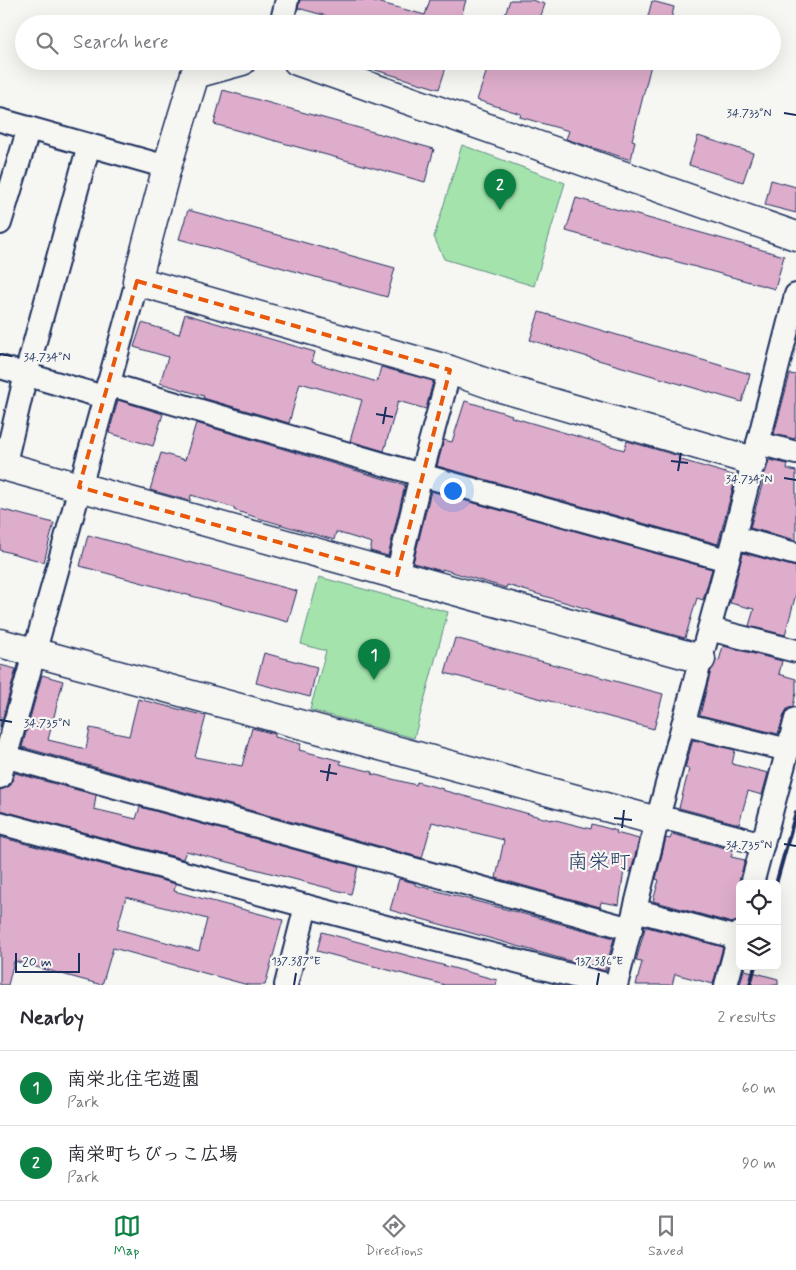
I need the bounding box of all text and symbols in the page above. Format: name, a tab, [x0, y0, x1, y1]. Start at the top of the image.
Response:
search box	[15, 15, 781, 70]
icon: search	[33, 29, 61, 57]
text: Search here	[73, 30, 169, 55]
text: 34.733°N	[727, 106, 771, 122]
pin: 2	[484, 169, 516, 210]
text: 34.734°N	[23, 350, 71, 366]
text: 34.734°N	[725, 472, 773, 488]
your location	[440, 478, 466, 504]
pin: 1	[358, 639, 390, 680]
text: 34.735°N	[24, 716, 70, 732]
text: 34.735°N	[726, 838, 772, 854]
district label: 南栄町	[568, 848, 631, 876]
map controls	[736, 880, 781, 970]
button: locate	[736, 880, 781, 925]
button: layers	[736, 925, 781, 970]
scale bar	[15, 950, 80, 973]
text: 20 m	[22, 953, 52, 971]
text: 137.387°E	[271, 954, 321, 970]
text: 137.386°E	[575, 954, 623, 970]
text: Nearby	[20, 1004, 84, 1032]
text: 2 results	[718, 1007, 776, 1028]
text: 南栄北住宅遊園	[67, 1067, 200, 1092]
text: 1	[32, 1078, 40, 1099]
text: 60 m	[742, 1078, 776, 1099]
text: Park	[67, 1092, 99, 1113]
text: 南栄町ちびっこ広場	[67, 1142, 238, 1167]
text: 2	[32, 1153, 40, 1174]
text: 90 m	[742, 1153, 776, 1174]
text: Park	[67, 1167, 99, 1188]
tab: Map	[113, 1212, 141, 1260]
tab: Directions	[366, 1212, 423, 1260]
tab: Saved	[648, 1212, 683, 1260]

